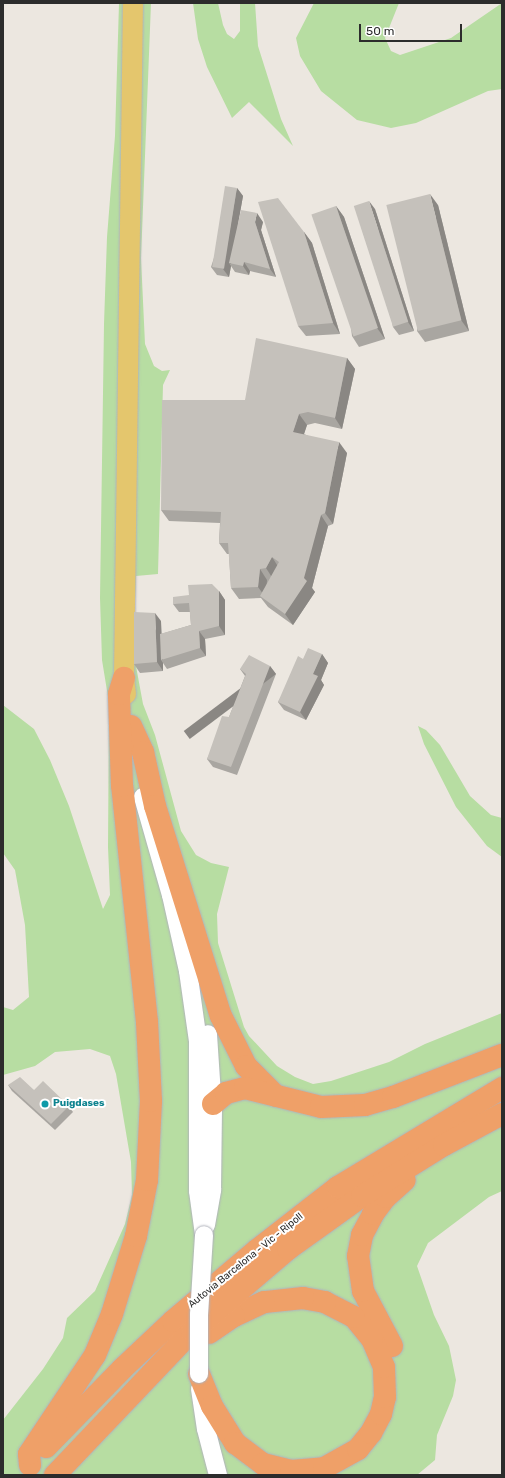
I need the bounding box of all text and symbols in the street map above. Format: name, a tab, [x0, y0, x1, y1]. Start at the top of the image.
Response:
scale bar	[361, 16, 464, 42]
text: 50 m	[366, 24, 394, 38]
place label: Puigdases	[53, 1098, 105, 1110]
marker: Puigdases	[40, 1099, 50, 1109]
street label: Autovia Barcelona - Vic - Ripoll	[186, 1211, 306, 1311]

